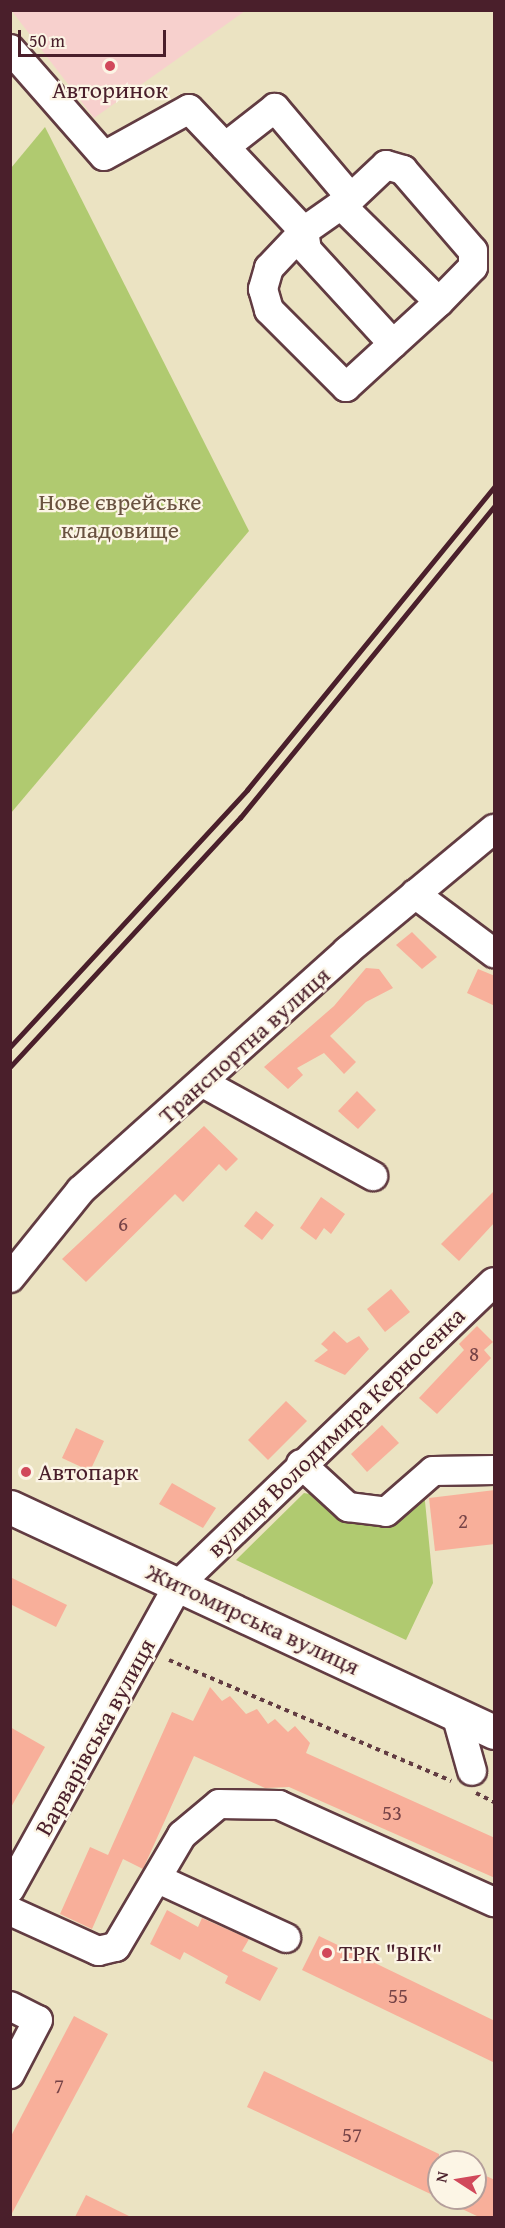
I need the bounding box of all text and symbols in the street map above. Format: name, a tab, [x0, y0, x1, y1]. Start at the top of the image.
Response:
scale bar	[21, 18, 170, 56]
text: 50 m	[29, 27, 65, 54]
marker: Авторинок	[103, 59, 117, 73]
place label: Авторинок	[52, 76, 168, 104]
park label: Нове єврейське кладовище	[39, 488, 201, 544]
street label: Транспортна вулиця	[152, 961, 336, 1129]
house number: 6	[118, 1211, 128, 1237]
street label: вулиця Володимира Керносенка	[201, 1301, 471, 1563]
house number: 8	[469, 1341, 479, 1367]
place label: Автопарк	[38, 1458, 139, 1486]
marker: Автопарк	[19, 1465, 33, 1479]
house number: 2	[458, 1508, 468, 1534]
street label: Житомирська вулиця	[142, 1557, 364, 1681]
street label: Варварівська вулиця	[29, 1633, 161, 1841]
house number: 53	[382, 1800, 402, 1826]
place label: ТРК "ВІК"	[339, 1939, 442, 1967]
marker: ТРК "ВІК"	[320, 1946, 334, 1960]
house number: 55	[388, 1983, 408, 2009]
house number: 7	[54, 2073, 64, 2099]
house number: 57	[342, 2122, 362, 2148]
north arrow	[427, 2150, 487, 2210]
text: N	[428, 2169, 454, 2184]

